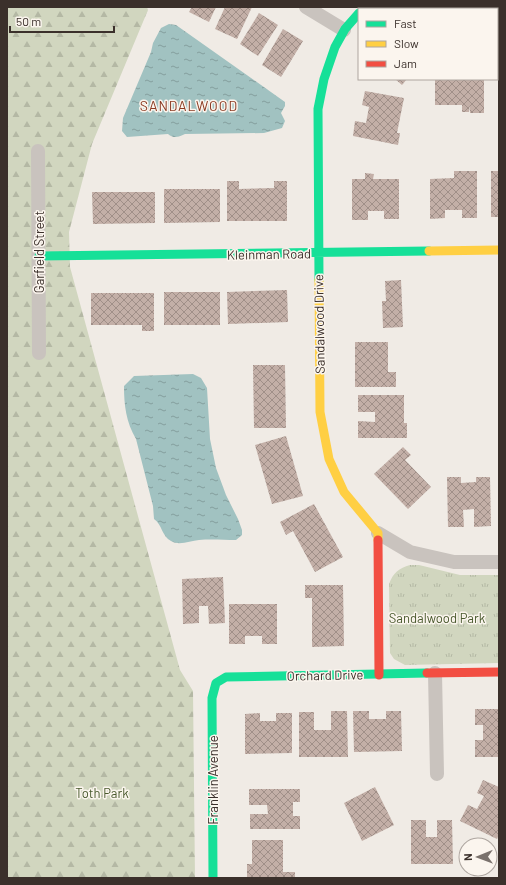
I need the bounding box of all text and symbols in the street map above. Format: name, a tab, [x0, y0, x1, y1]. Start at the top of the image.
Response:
scale bar	[10, 8, 114, 34]
legend	[358, 8, 498, 80]
text: 50 m	[16, 14, 41, 28]
text: Fast	[394, 16, 417, 30]
text: Slow	[394, 36, 419, 50]
text: Jam	[394, 56, 417, 70]
district label: SANDALWOOD	[140, 97, 238, 114]
street label: Garfield Street	[31, 211, 47, 293]
street label: Kleinman Road	[227, 245, 311, 263]
street label: Sandalwood Drive	[310, 274, 328, 374]
park label: Sandalwood Park	[389, 610, 486, 626]
street label: Orchard Drive	[287, 666, 363, 684]
street label: Franklin Avenue	[205, 735, 221, 825]
park label: Toth Park	[75, 785, 129, 801]
north arrow	[458, 837, 498, 877]
text: N	[461, 853, 474, 861]

